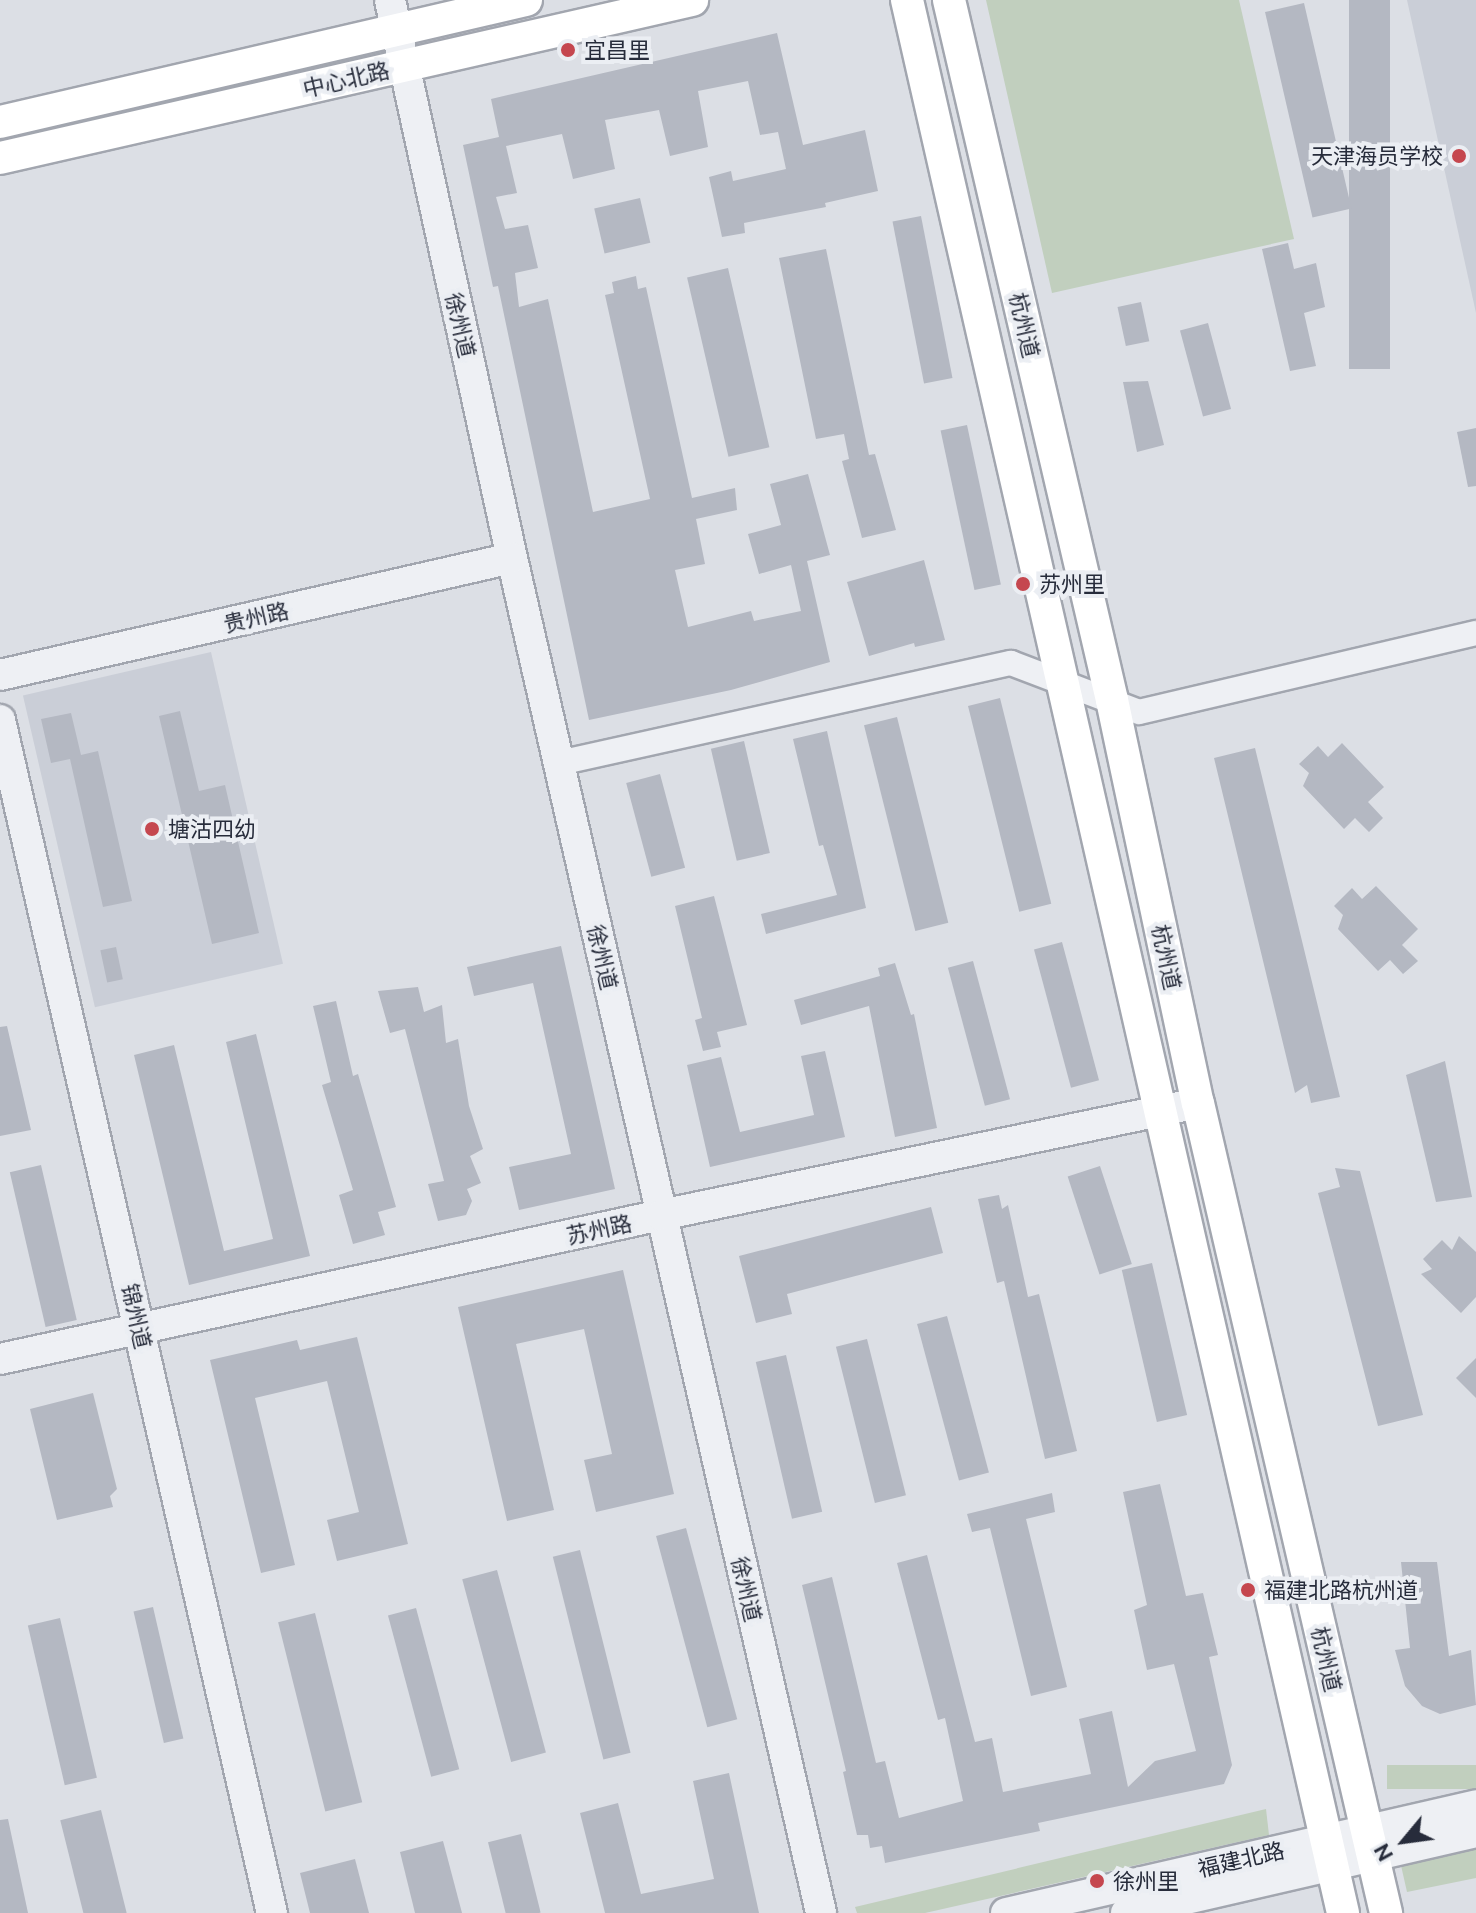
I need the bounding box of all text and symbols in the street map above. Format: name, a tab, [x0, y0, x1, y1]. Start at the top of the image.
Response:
place label: 宜昌里	[584, 37, 650, 63]
marker: 宜昌里	[559, 41, 577, 59]
street label: 中心北路	[300, 56, 392, 102]
place label: 天津海员学校	[1311, 143, 1443, 169]
marker: 天津海员学校	[1450, 147, 1468, 165]
street label: 徐州道	[441, 290, 481, 360]
street label: 杭州道	[1005, 290, 1045, 360]
place label: 苏州里	[1039, 571, 1105, 597]
marker: 苏州里	[1014, 575, 1032, 593]
street label: 贵州路	[221, 597, 291, 637]
place label: 塘沽四幼	[168, 816, 256, 842]
marker: 塘沽四幼	[143, 820, 161, 838]
street label: 徐州道	[583, 922, 623, 992]
street label: 杭州道	[1147, 922, 1187, 992]
street label: 苏州路	[564, 1209, 634, 1249]
street label: 锦州道	[117, 1281, 157, 1351]
street label: 徐州道	[727, 1554, 767, 1624]
place label: 福建北路杭州道	[1264, 1577, 1418, 1603]
marker: 福建北路杭州道	[1239, 1581, 1257, 1599]
street label: 杭州道	[1307, 1624, 1347, 1694]
north arrow	[1364, 1801, 1444, 1881]
street label: 福建北路	[1195, 1836, 1287, 1882]
text: N	[1368, 1840, 1397, 1866]
place label: 徐州里	[1113, 1868, 1179, 1894]
marker: 徐州里	[1088, 1872, 1106, 1890]

